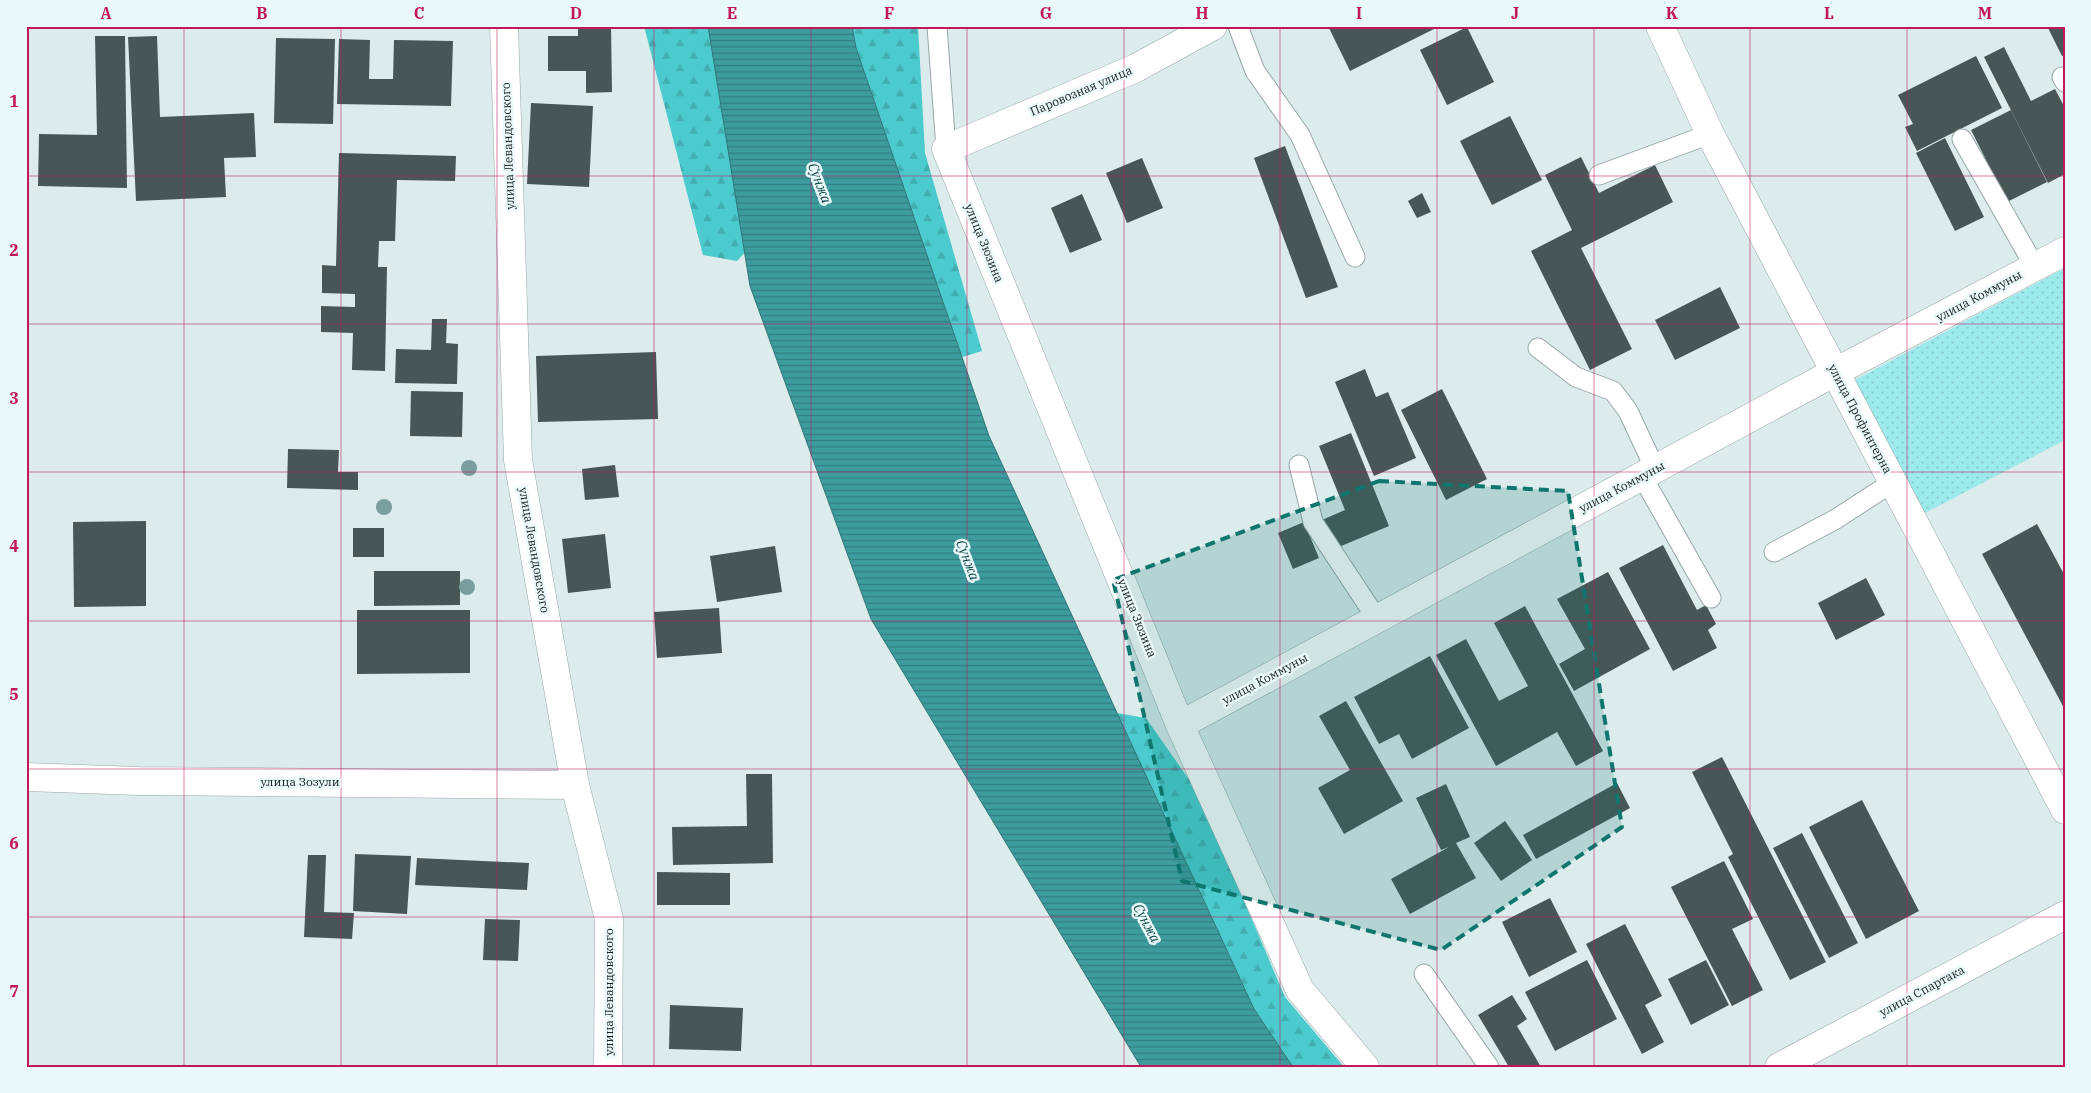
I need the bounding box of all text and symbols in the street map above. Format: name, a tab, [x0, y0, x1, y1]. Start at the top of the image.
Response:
text: A	[100, 3, 112, 23]
text: B	[256, 3, 268, 23]
text: C	[414, 3, 424, 23]
text: D	[570, 3, 582, 23]
text: E	[727, 3, 737, 23]
text: F	[884, 3, 894, 23]
text: G	[1040, 3, 1052, 23]
text: H	[1196, 3, 1209, 23]
text: I	[1356, 3, 1362, 23]
text: J	[1511, 3, 1519, 23]
text: K	[1666, 3, 1679, 23]
text: L	[1824, 3, 1834, 23]
text: M	[1978, 3, 1992, 23]
street label: Паровозная улица	[1027, 62, 1135, 119]
street label: улица Левандовского	[498, 82, 517, 210]
text: 1	[9, 91, 19, 111]
water label: Сунжа	[804, 160, 836, 206]
street label: улица Зюзина	[962, 201, 1007, 285]
text: 2	[9, 240, 19, 260]
street label: улица Коммуны	[1933, 266, 2025, 324]
street label: улица Профинтерна	[1825, 361, 1896, 476]
text: 3	[9, 388, 19, 408]
street label: улица Коммуны	[1576, 457, 1668, 515]
street label: улица Левандовского	[516, 486, 553, 614]
text: 4	[9, 536, 19, 556]
water label: Сунжа	[952, 537, 984, 583]
street label: улица Зюзина	[1115, 576, 1160, 660]
street label: улица Коммуны	[1219, 649, 1311, 707]
text: 5	[9, 684, 19, 704]
street label: улица Зозули	[260, 774, 340, 789]
text: 6	[9, 833, 19, 853]
water label: Сунжа	[1129, 900, 1165, 946]
street label: улица Левандовского	[601, 928, 616, 1056]
street label: улица Спартака	[1877, 962, 1967, 1019]
text: 7	[9, 981, 19, 1001]

